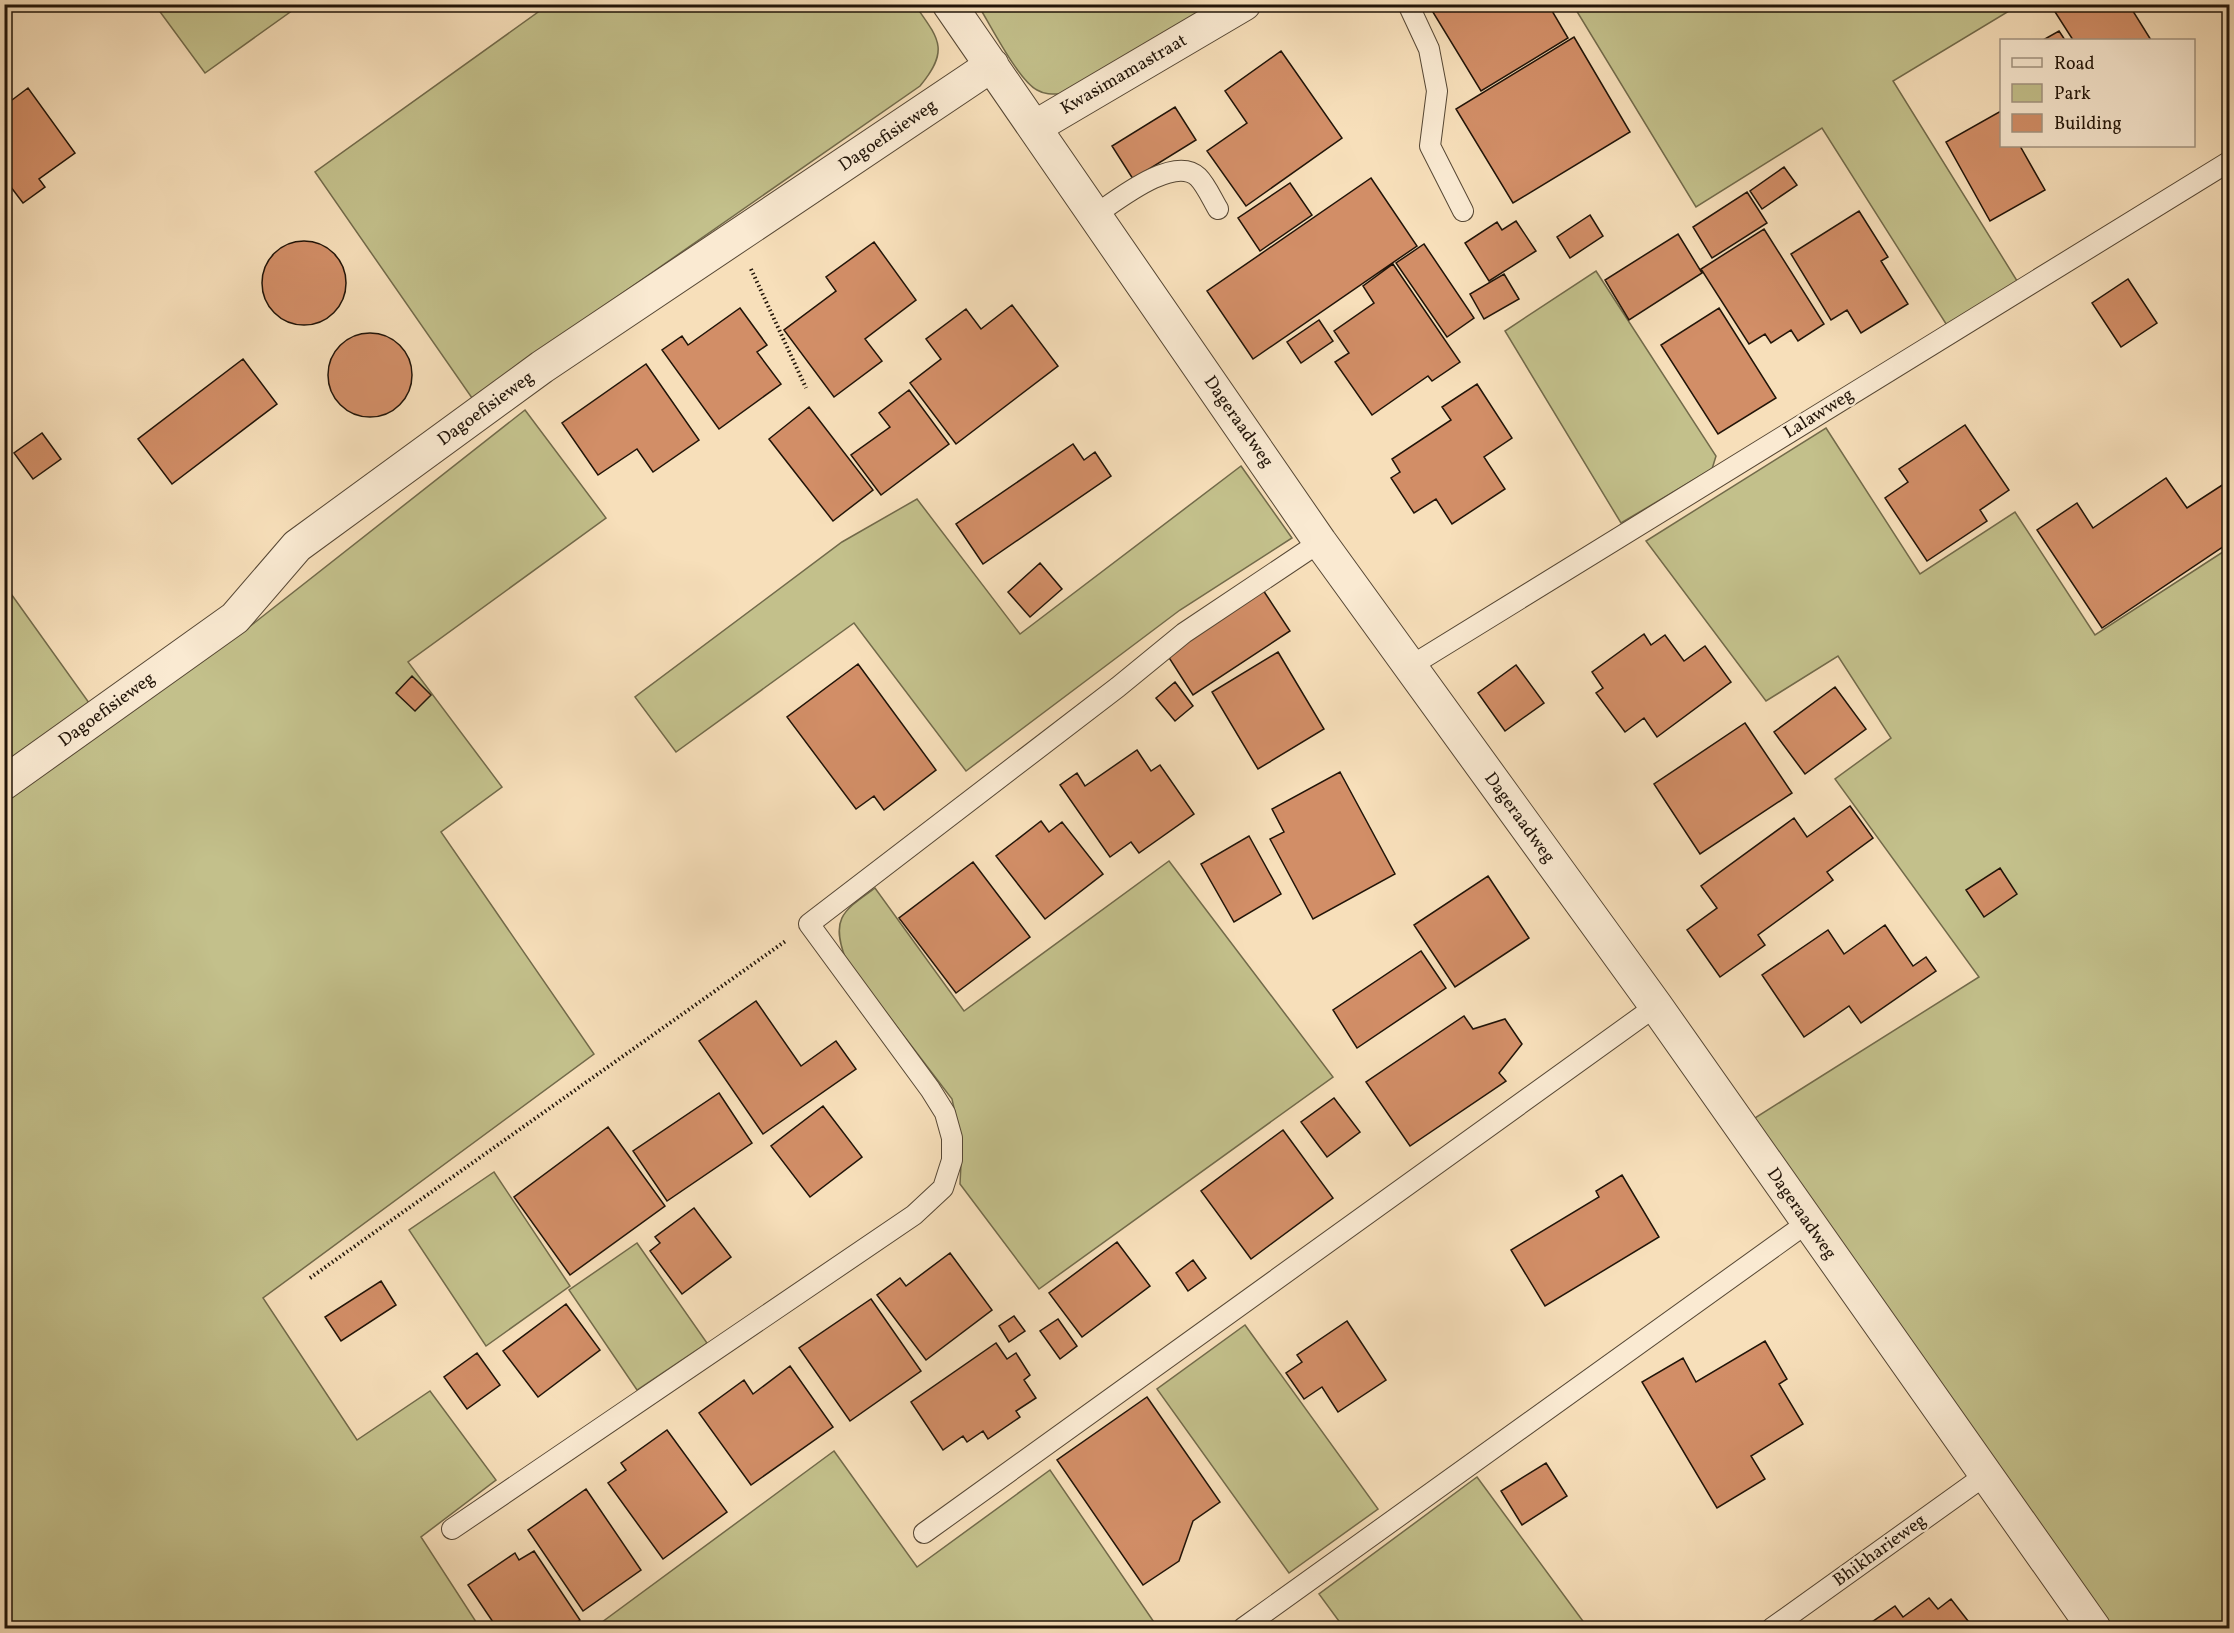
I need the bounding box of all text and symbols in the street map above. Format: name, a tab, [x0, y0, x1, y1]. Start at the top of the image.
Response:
street label: Kwasimamastraat	[1056, 29, 1192, 121]
legend	[2000, 39, 2195, 147]
text: Road	[2054, 52, 2095, 77]
text: Park	[2054, 82, 2091, 107]
street label: Dagoefisieweg	[834, 94, 942, 178]
text: Building	[2054, 112, 2122, 137]
street label: Dagoefisieweg	[433, 365, 539, 453]
street label: Dageraadweg	[1197, 371, 1279, 473]
street label: Lalawweg	[1779, 383, 1859, 445]
street label: Dagoefisieweg	[54, 666, 160, 754]
street label: Dageraadweg	[1477, 767, 1561, 869]
street label: Dageraadweg	[1760, 1163, 1842, 1265]
street label: Bhikharieweg	[1828, 1509, 1932, 1593]

